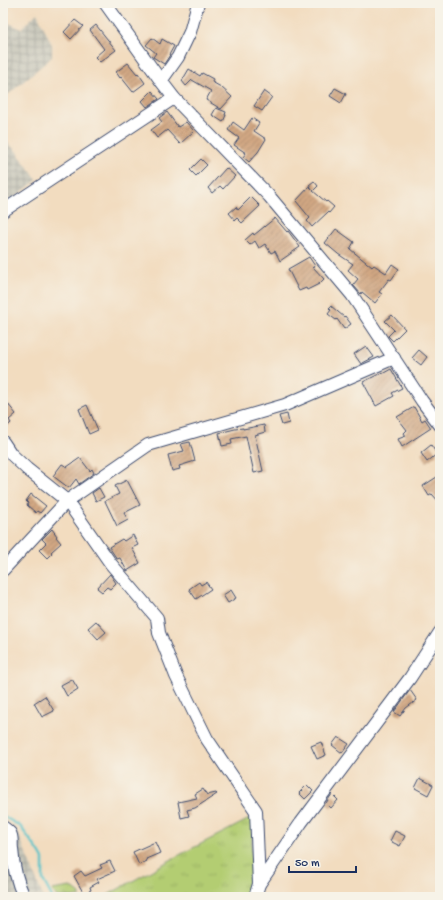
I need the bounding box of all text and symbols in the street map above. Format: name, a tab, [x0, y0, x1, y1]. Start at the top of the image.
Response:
scale bar	[289, 848, 356, 874]
text: 50 m	[295, 857, 320, 871]

